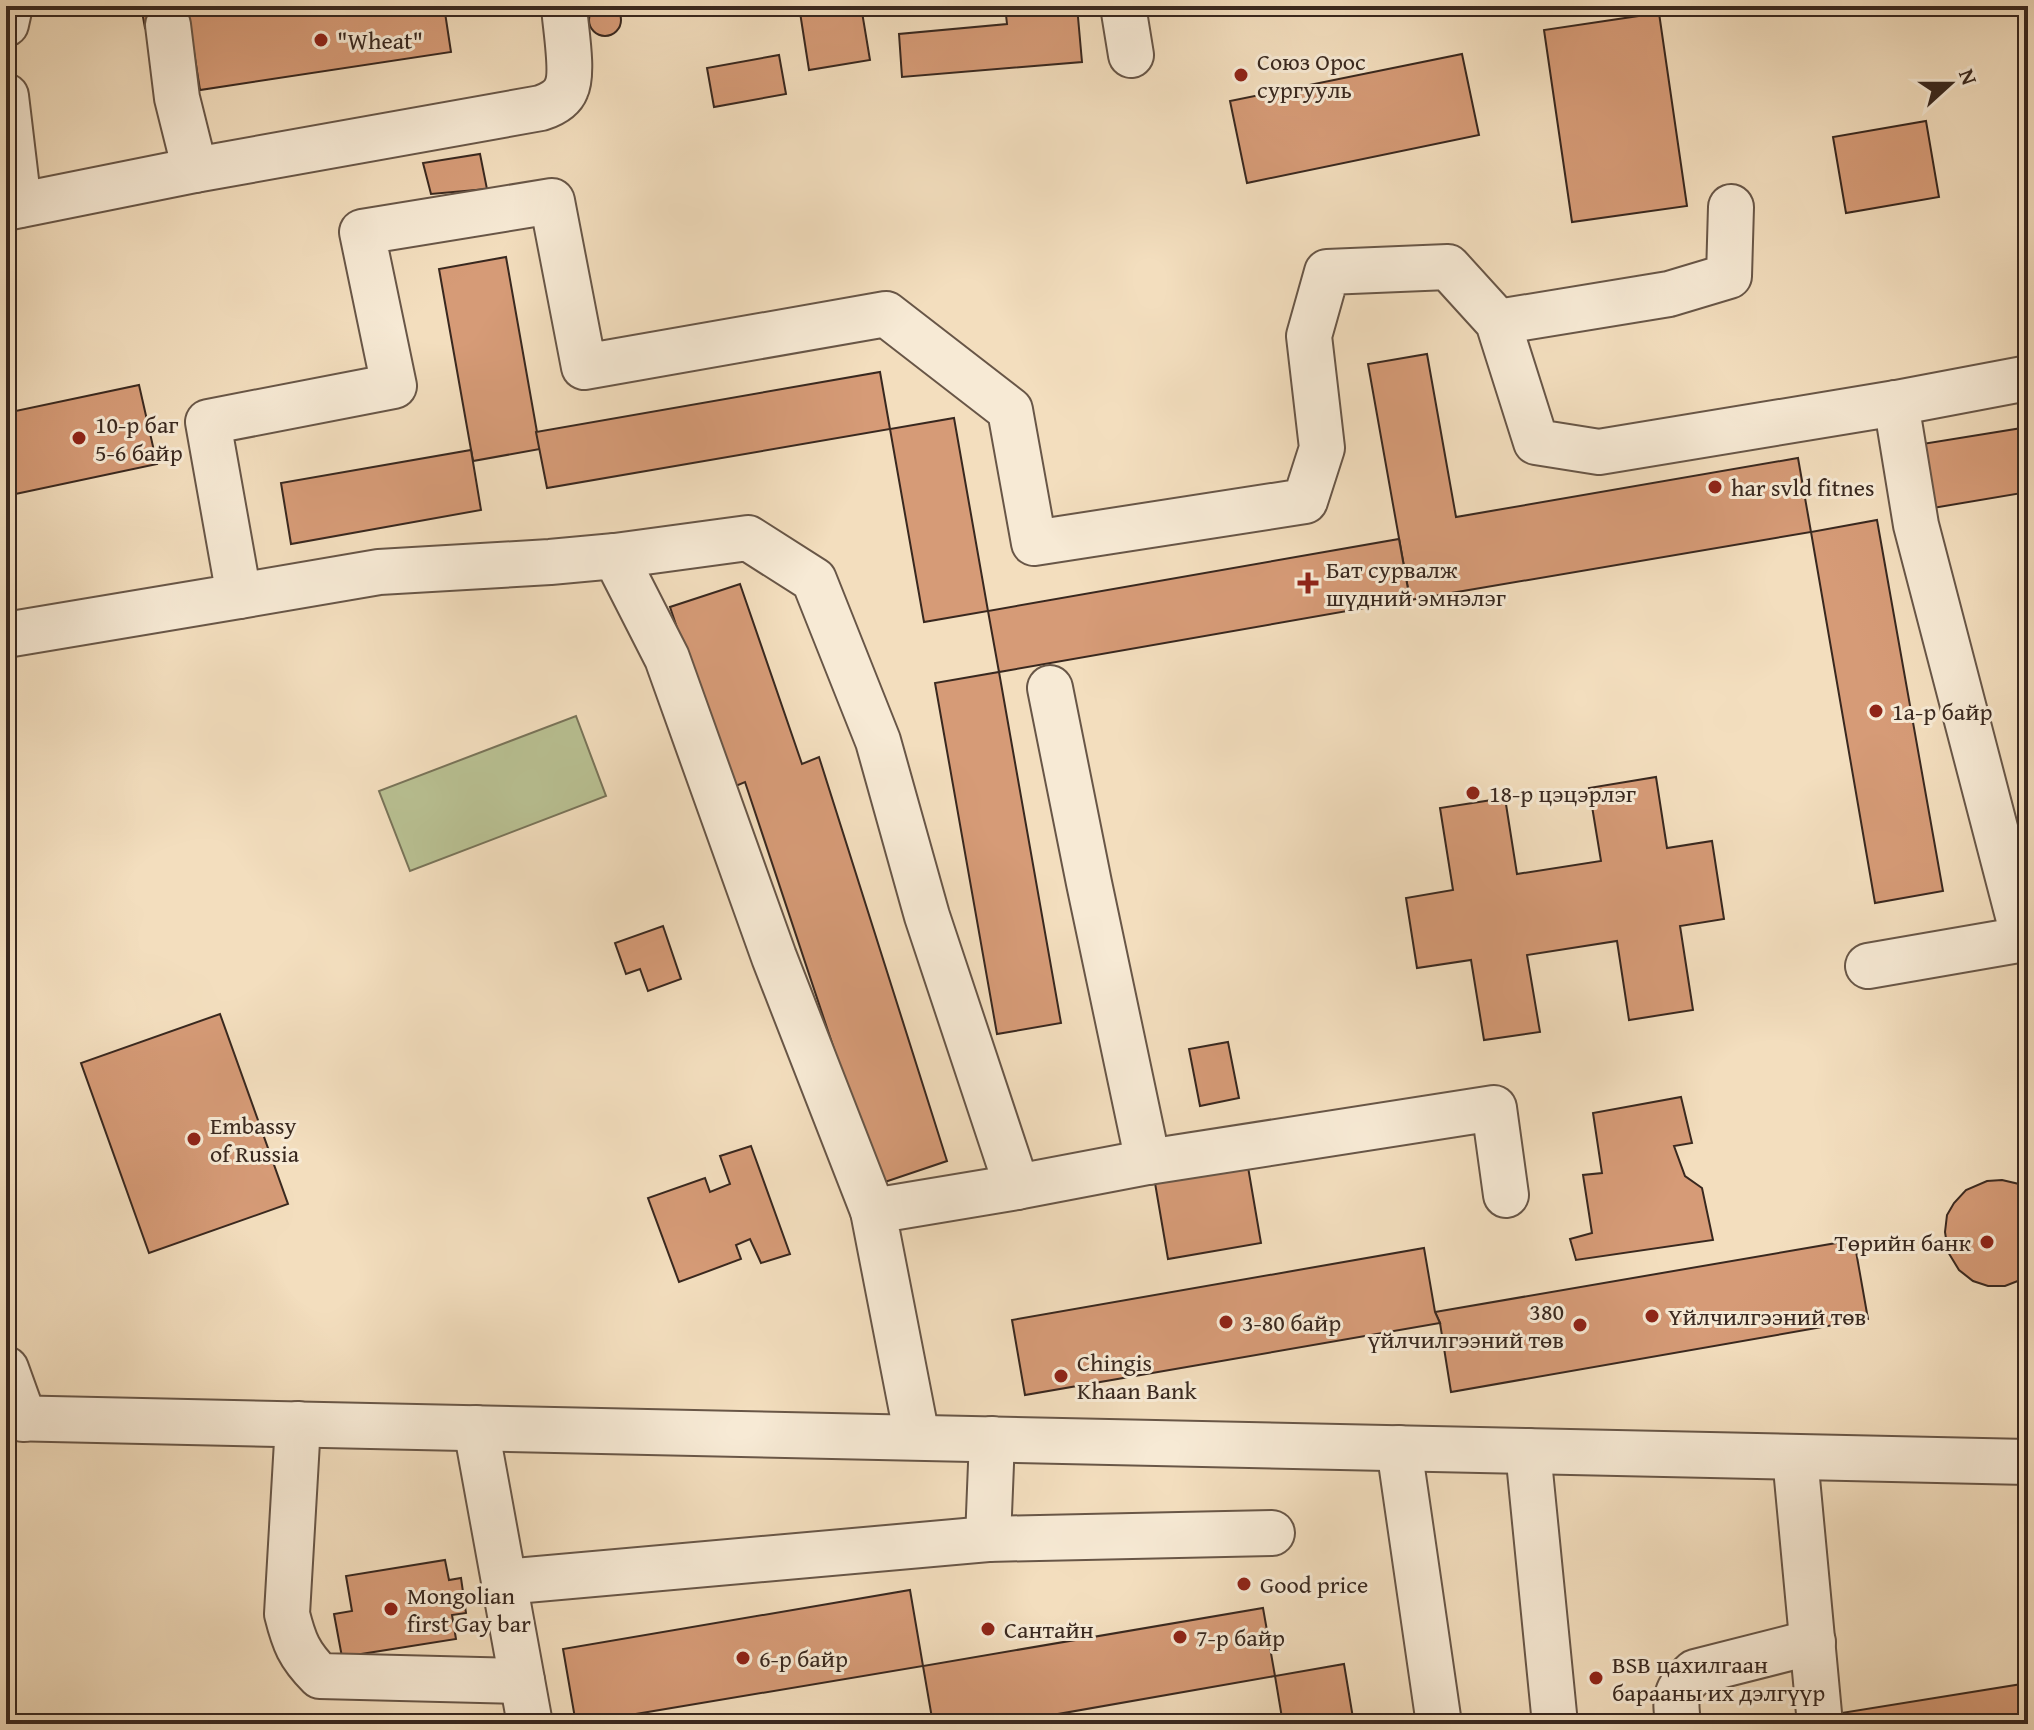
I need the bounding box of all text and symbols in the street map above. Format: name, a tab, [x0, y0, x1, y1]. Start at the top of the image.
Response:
place label: "Wheat"	[337, 23, 423, 58]
marker: "Wheat"	[312, 31, 330, 49]
place label: Союз Орос сургууль	[1257, 44, 1366, 107]
north arrow	[1910, 44, 1990, 124]
text: N	[1951, 64, 1986, 90]
marker: Союз Орос сургууль	[1232, 66, 1250, 84]
place label: 10-р баг 5-6 байр	[95, 407, 183, 470]
marker: 10-р баг 5-6 байр	[70, 429, 88, 447]
place label: har svld fitnes	[1731, 470, 1874, 505]
marker: har svld fitnes	[1706, 478, 1724, 496]
place label: Бат сурвалж шүдний эмнэлэг	[1326, 552, 1506, 615]
marker: Бат сурвалж шүдний эмнэлэг	[1297, 572, 1319, 594]
place label: 1а-р байр	[1892, 694, 1992, 729]
marker: 1а-р байр	[1867, 702, 1885, 720]
place label: 18-р цэцэрлэг	[1489, 776, 1636, 811]
marker: 18-р цэцэрлэг	[1464, 784, 1482, 802]
place label: Embassy of Russia	[210, 1108, 300, 1171]
marker: Embassy of Russia	[185, 1130, 203, 1148]
place label: Төрийн банк	[1834, 1225, 1971, 1260]
marker: Төрийн банк	[1978, 1233, 1996, 1251]
place label: 380 үйлчилгээний төв	[1368, 1294, 1564, 1357]
place label: Үйлчилгээний төв	[1668, 1299, 1866, 1334]
place label: 3-80 байр	[1242, 1305, 1341, 1340]
marker: Үйлчилгээний төв	[1643, 1307, 1661, 1325]
marker: 3-80 байр	[1217, 1313, 1235, 1331]
marker: 380 үйлчилгээний төв	[1571, 1316, 1589, 1334]
place label: Chingis Khaan Bank	[1077, 1345, 1198, 1408]
marker: Chingis Khaan Bank	[1052, 1367, 1070, 1385]
place label: Good price	[1260, 1567, 1368, 1602]
marker: Good price	[1235, 1575, 1253, 1593]
place label: Mongolian first Gay bar	[407, 1578, 531, 1641]
marker: Mongolian first Gay bar	[382, 1600, 400, 1618]
place label: Сантайн	[1004, 1612, 1094, 1647]
marker: Сантайн	[979, 1620, 997, 1638]
place label: 7-р байр	[1196, 1620, 1285, 1655]
marker: 7-р байр	[1171, 1628, 1189, 1646]
place label: 6-р байр	[759, 1641, 848, 1676]
place label: BSB цахилгаан барааны их дэлгүүр	[1612, 1647, 1825, 1710]
marker: 6-р байр	[734, 1649, 752, 1667]
marker: BSB цахилгаан барааны их дэлгүүр	[1587, 1669, 1605, 1687]

